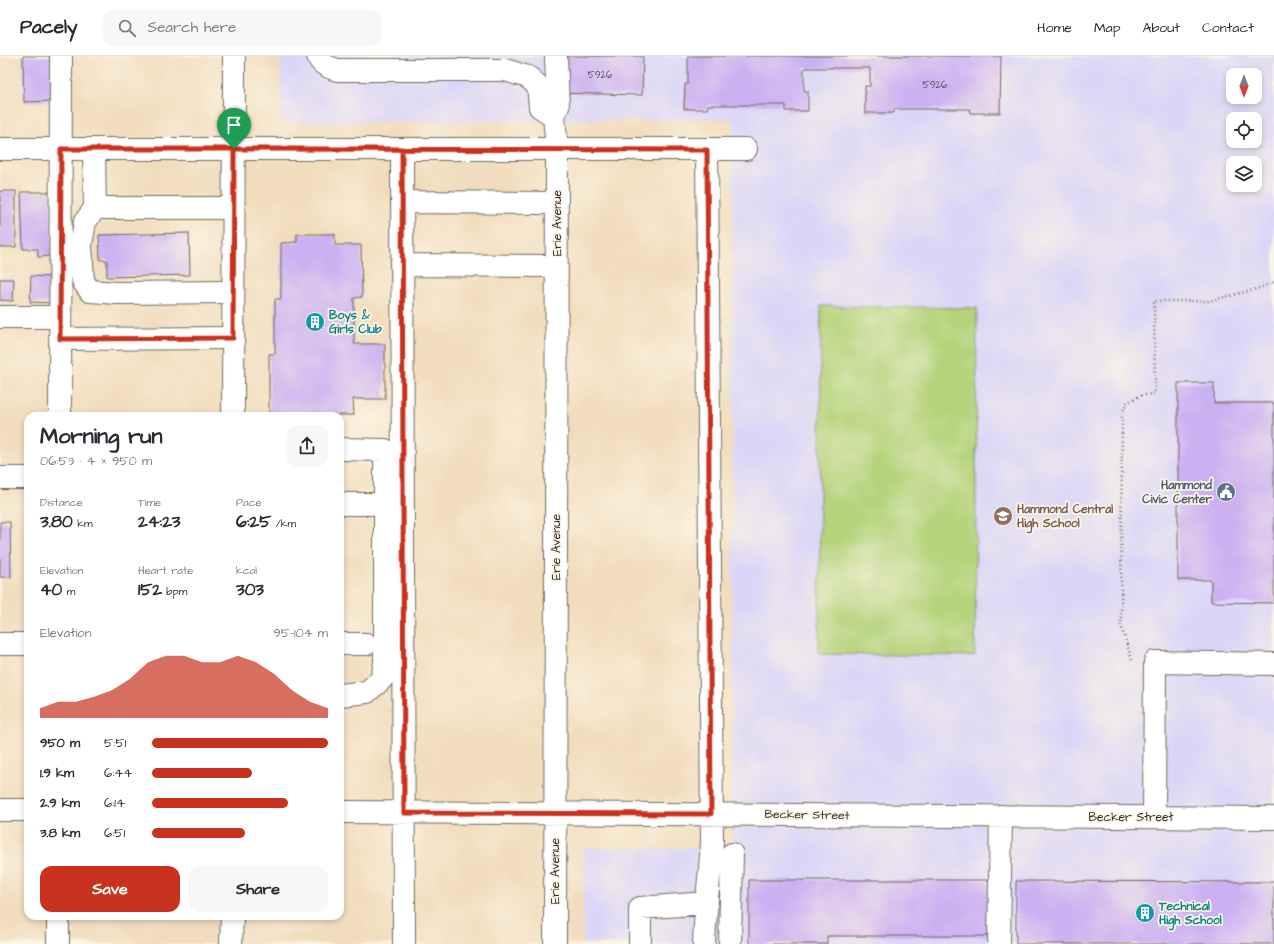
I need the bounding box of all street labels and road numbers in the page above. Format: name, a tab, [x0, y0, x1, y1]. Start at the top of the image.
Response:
street label: Erie Avenue	[549, 190, 566, 256]
street label: Erie Avenue	[548, 514, 565, 580]
street label: Becker Street	[764, 806, 850, 824]
street label: Becker Street	[1089, 809, 1174, 826]
street label: Erie Avenue	[547, 838, 564, 904]

